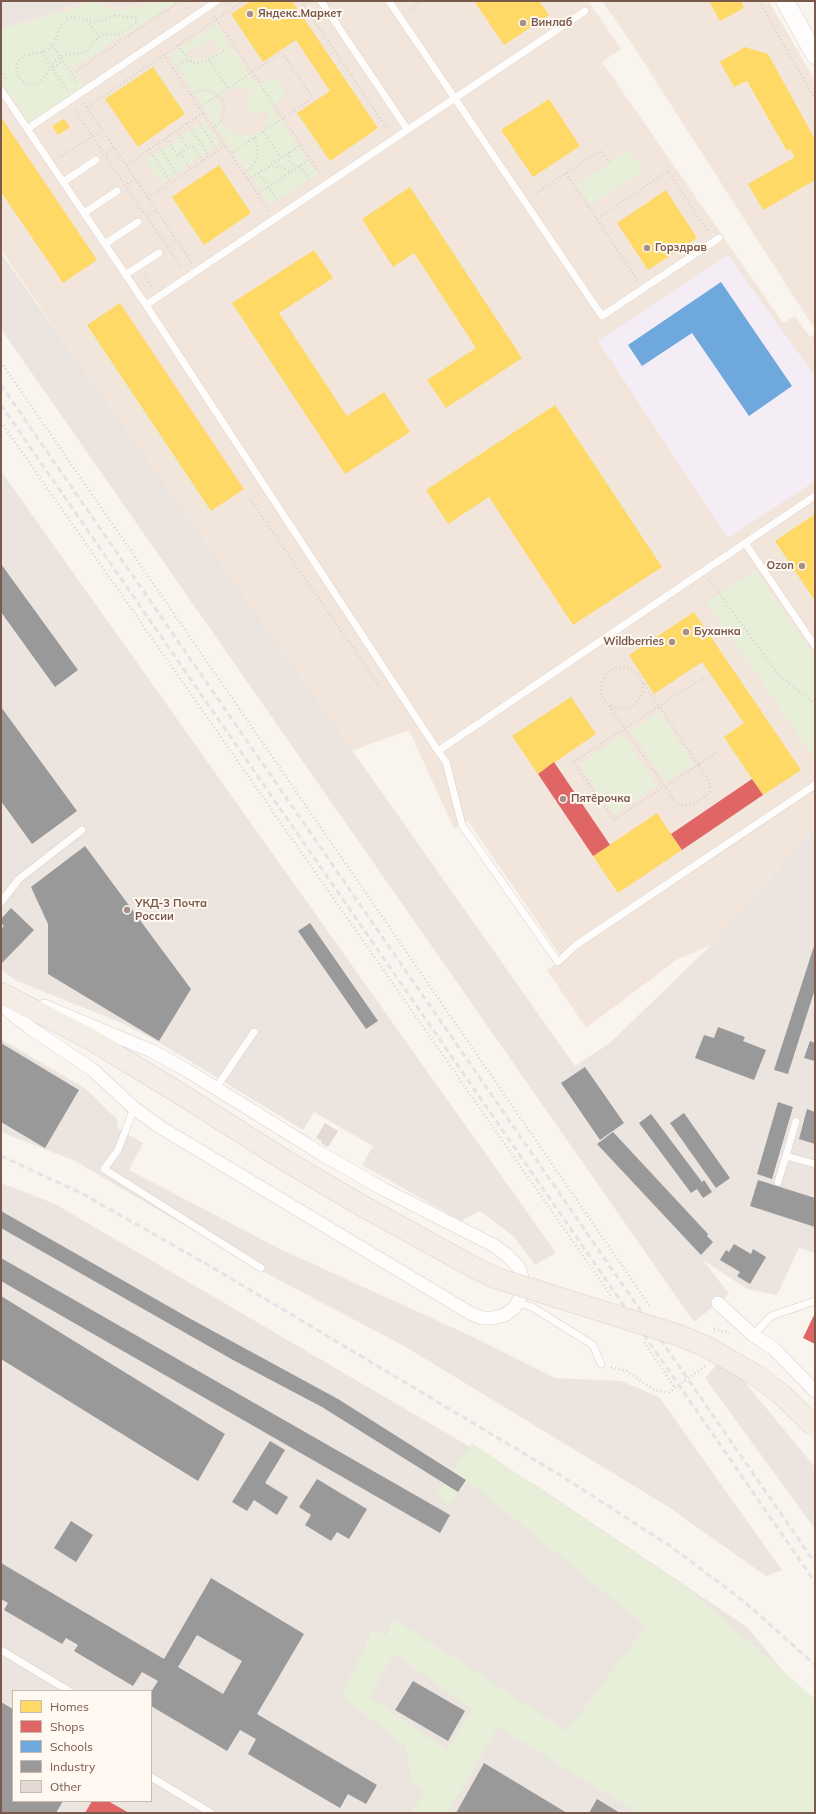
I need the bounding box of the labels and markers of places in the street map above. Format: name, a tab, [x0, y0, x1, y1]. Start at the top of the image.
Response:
place label: Яндекс.Маркет	[258, 7, 342, 21]
marker: Яндекс.Маркет	[245, 9, 255, 19]
place label: Винлаб	[531, 16, 573, 30]
marker: Винлаб	[518, 18, 528, 28]
place label: Горздрав	[655, 241, 707, 255]
marker: Горздрав	[642, 243, 652, 253]
place label: Ozon	[767, 559, 794, 573]
marker: Ozon	[797, 561, 807, 571]
place label: Буханка	[694, 625, 741, 639]
marker: Буханка	[681, 627, 691, 637]
place label: Wildberries	[603, 635, 664, 649]
marker: Wildberries	[667, 637, 677, 647]
place label: Пятёрочка	[571, 792, 631, 806]
marker: Пятёрочка	[558, 794, 568, 804]
place label: УКД-3 Почта России	[135, 897, 207, 923]
marker: УКД-3 Почта России	[122, 905, 132, 915]

